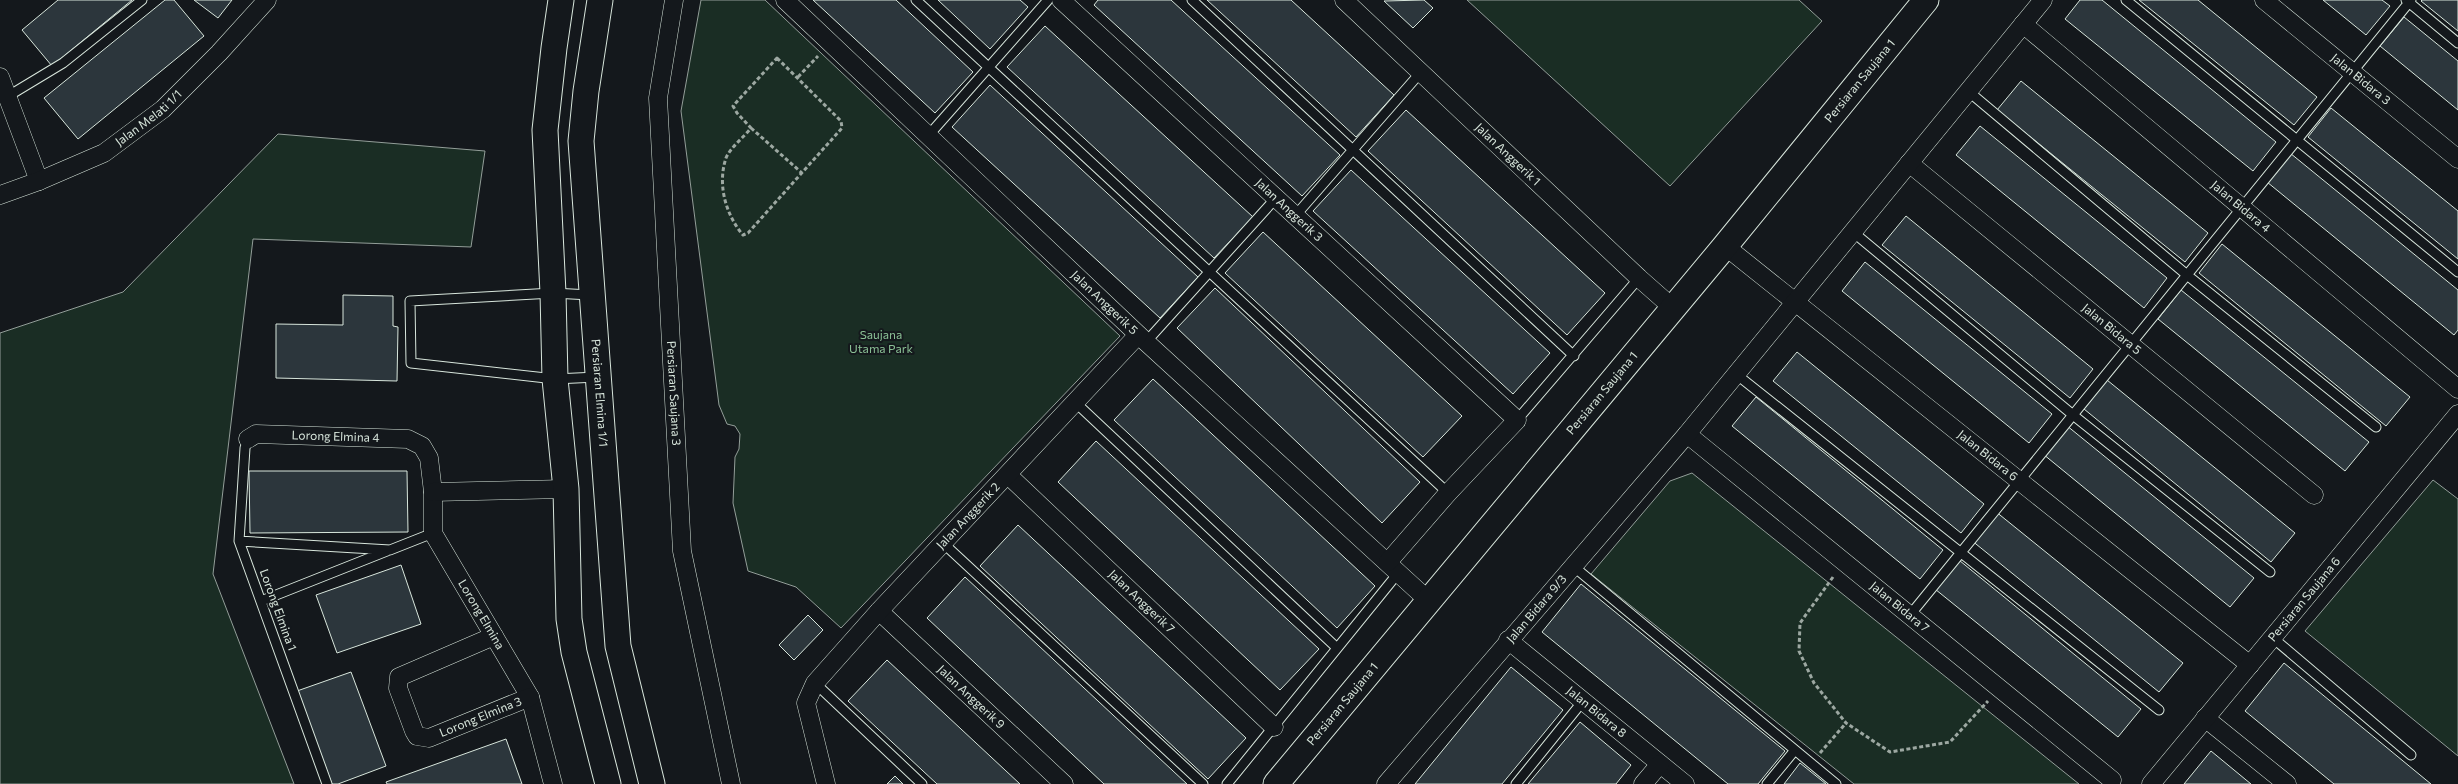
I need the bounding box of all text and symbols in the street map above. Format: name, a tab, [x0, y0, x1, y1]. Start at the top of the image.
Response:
street label: Persiaran Saujana 1	[1821, 36, 1897, 125]
street label: Jalan Bidara 3	[2328, 50, 2394, 107]
street label: Jalan Melati 1/1	[112, 86, 184, 149]
street label: Jalan Anggerik 1	[1472, 119, 1544, 188]
street label: Jalan Anggerik 3	[1253, 175, 1326, 244]
street label: Jalan Bidara 4	[2208, 177, 2274, 235]
street label: Jalan Anggerik 5	[1068, 267, 1141, 337]
street label: Jalan Bidara 5	[2079, 300, 2145, 357]
park label: Saujana Utama Park	[849, 327, 914, 355]
street label: Persiaran Elmina 1/1	[590, 338, 611, 447]
street label: Persiaran Saujana 3	[665, 340, 684, 446]
street label: Persiaran Saujana 1	[1563, 348, 1640, 437]
street label: Lorong Elmina 4	[291, 427, 380, 444]
street label: Jalan Bidara 6	[1955, 427, 2021, 483]
street label: Jalan Anggerik 2	[933, 479, 1002, 552]
street label: Persiaran Saujana 6	[2264, 554, 2343, 644]
street label: Jalan Anggerik 7	[1106, 566, 1178, 635]
street label: Lorong Elmina 1	[258, 567, 300, 652]
street label: Jalan Bidara 9/3	[1503, 571, 1569, 646]
street label: Lorong Elmina	[456, 577, 508, 651]
street label: Jalan Bidara 7	[1867, 578, 1932, 634]
street label: Persiaran Saujana 1	[1303, 659, 1380, 748]
street label: Jalan Anggerik 9	[935, 662, 1008, 731]
street label: Jalan Bidara 8	[1564, 683, 1630, 740]
street label: Lorong Elmina 3	[437, 693, 524, 739]

